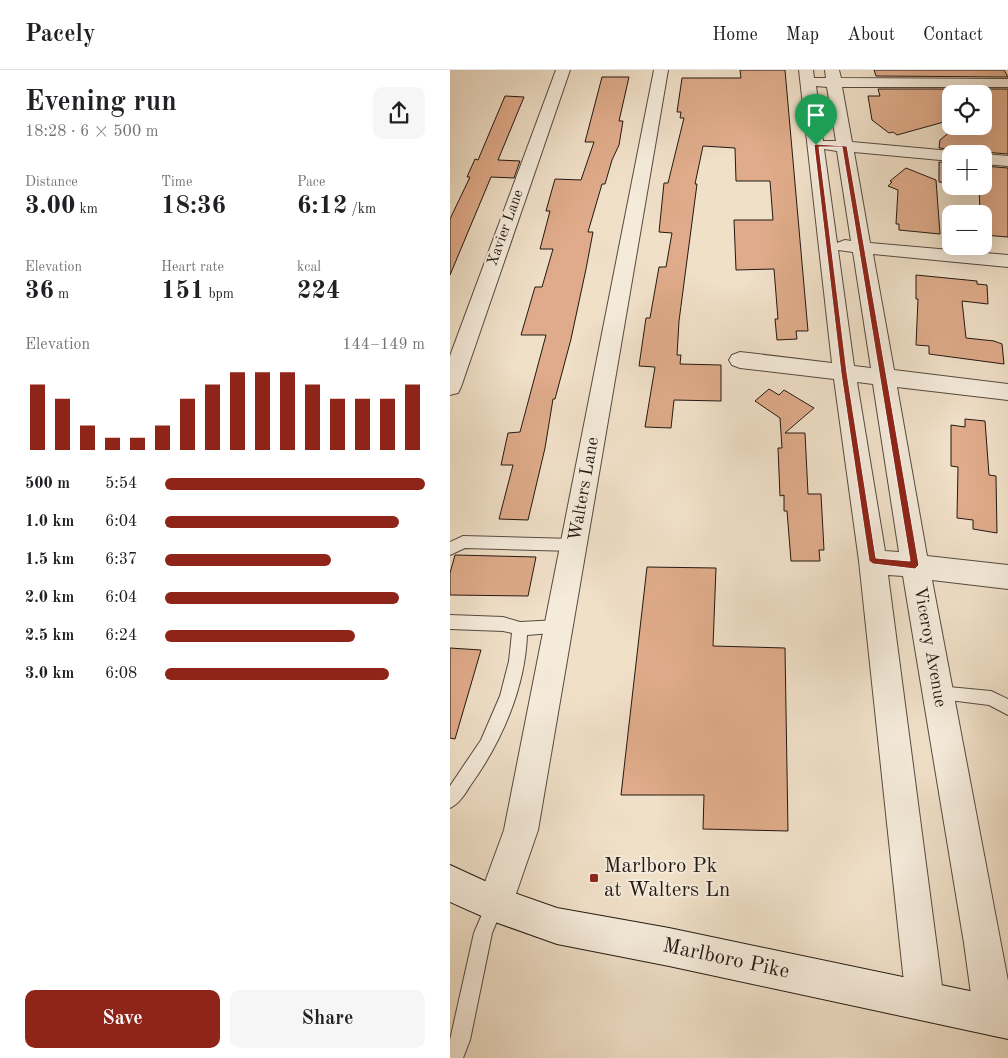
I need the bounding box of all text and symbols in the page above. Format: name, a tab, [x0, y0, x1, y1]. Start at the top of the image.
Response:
text: Pacely	[25, 23, 96, 47]
text: Home	[712, 26, 758, 44]
text: Map	[786, 26, 819, 44]
text: About	[847, 26, 895, 44]
text: Contact	[923, 26, 983, 44]
map controls	[942, 85, 992, 255]
button: locate	[942, 85, 992, 135]
button: share	[373, 87, 425, 139]
text: Evening run	[25, 89, 177, 117]
pin	[795, 94, 837, 145]
icon: arrive	[802, 101, 830, 129]
text: 18:28 · 6 × 500 m	[25, 124, 158, 140]
button: +	[942, 145, 992, 195]
text: Distance	[25, 175, 78, 189]
text: Time	[161, 175, 192, 189]
text: Pace	[297, 175, 325, 189]
street label: Xavier Lane	[485, 188, 527, 268]
text: 3.00	[25, 194, 76, 219]
text: 18:36	[161, 194, 226, 219]
text: 6:12	[297, 194, 348, 219]
text: km	[76, 202, 98, 216]
text: /km	[348, 202, 376, 216]
button: −	[942, 205, 992, 255]
text: Elevation	[25, 260, 82, 274]
text: Heart rate	[161, 260, 224, 274]
text: kcal	[297, 260, 321, 274]
text: 36	[25, 279, 54, 304]
text: 151	[161, 279, 205, 304]
text: 224	[297, 279, 341, 304]
text: m	[54, 287, 69, 301]
text: bpm	[205, 287, 234, 301]
text: Elevation	[25, 337, 90, 353]
text: 144–149 m	[342, 337, 425, 353]
street label: Walters Lane	[566, 436, 602, 542]
text: 500 m	[25, 476, 70, 492]
text: 5:54	[105, 476, 137, 492]
text: 1.0 km	[25, 514, 74, 530]
text: 6:04	[105, 514, 137, 530]
text: 1.5 km	[25, 552, 74, 568]
text: 6:37	[105, 552, 137, 568]
street label: Viceroy Avenue	[911, 585, 949, 709]
text: 2.0 km	[25, 590, 74, 606]
text: 6:04	[105, 590, 137, 606]
text: 2.5 km	[25, 628, 74, 644]
text: 6:24	[105, 628, 137, 644]
text: 3.0 km	[25, 666, 74, 682]
text: 6:08	[105, 666, 137, 682]
place label: Marlboro Pk at Walters Ln	[604, 856, 730, 901]
marker: Marlboro Pk at Walters Ln	[588, 872, 600, 884]
street label: Marlboro Pike	[661, 935, 791, 983]
button: Save	[25, 990, 220, 1048]
button: Share	[230, 990, 425, 1048]

